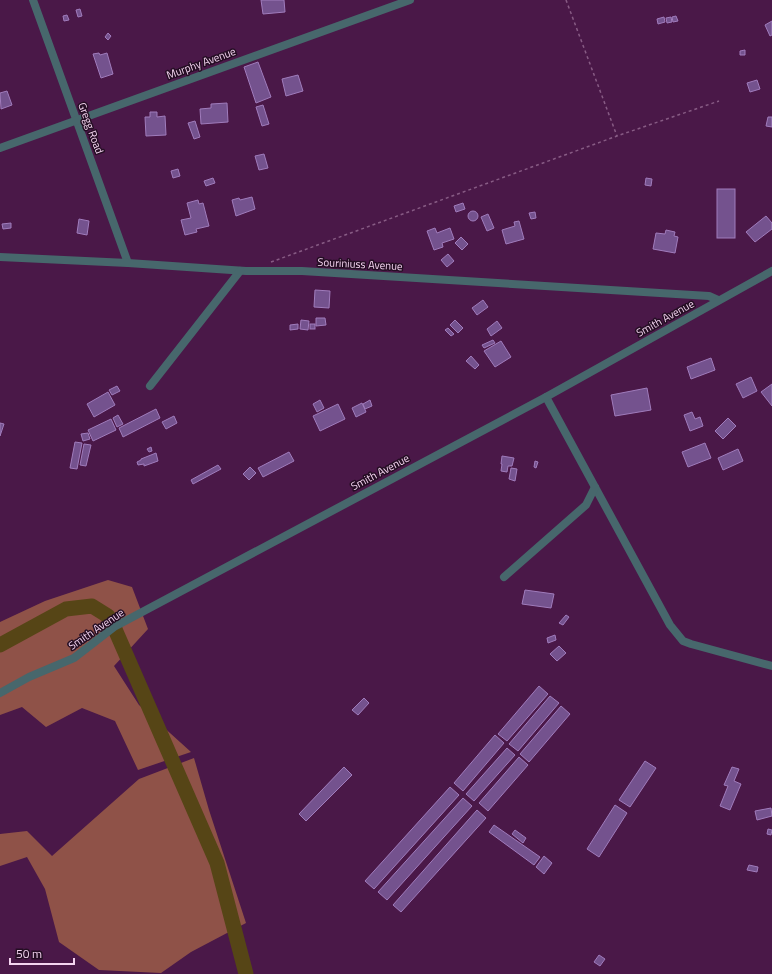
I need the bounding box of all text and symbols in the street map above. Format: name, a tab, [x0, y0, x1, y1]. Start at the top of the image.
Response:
street label: Murphy Avenue	[164, 43, 238, 83]
street label: Gregg Road	[74, 100, 108, 156]
street label: Souriniuss Avenue	[317, 254, 403, 274]
street label: Smith Avenue	[633, 295, 697, 341]
street label: Smith Avenue	[348, 450, 412, 494]
street label: Smith Avenue	[65, 604, 127, 654]
scale bar	[10, 940, 74, 966]
text: 50 m	[16, 944, 42, 963]

